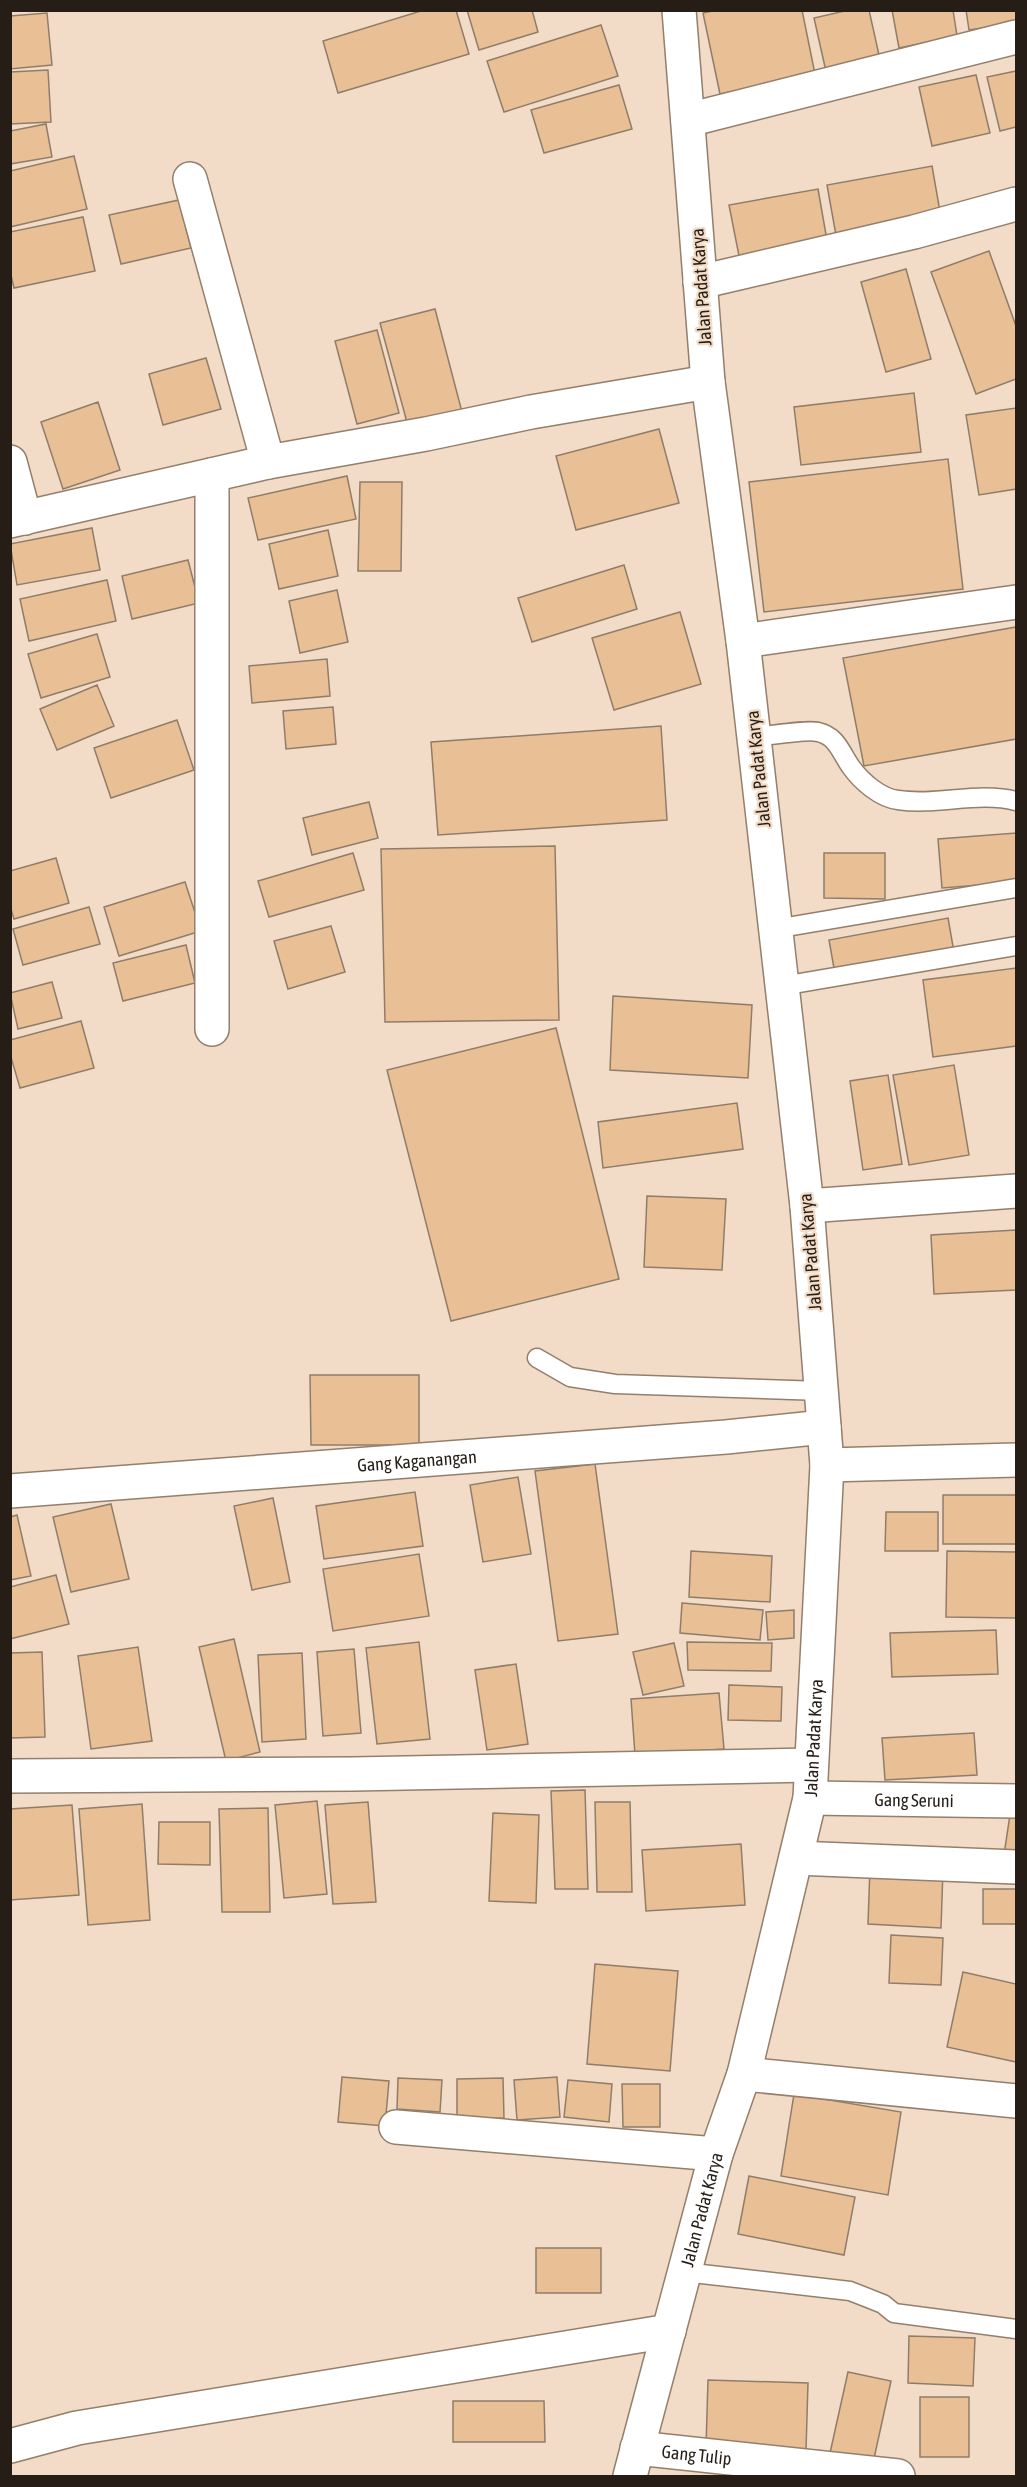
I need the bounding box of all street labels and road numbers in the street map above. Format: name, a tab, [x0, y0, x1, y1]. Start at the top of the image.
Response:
street label: Jalan Padat Karya	[686, 228, 716, 346]
street label: Jalan Padat Karya	[741, 709, 775, 829]
street label: Jalan Padat Karya	[794, 1193, 826, 1311]
street label: Gang Kaganangan	[356, 1445, 477, 1475]
street label: Jalan Padat Karya	[800, 1679, 827, 1797]
street label: Gang Seruni	[874, 1788, 954, 1811]
street label: Jalan Padat Karya	[676, 2150, 727, 2269]
street label: Gang Tulip	[661, 2440, 733, 2469]

